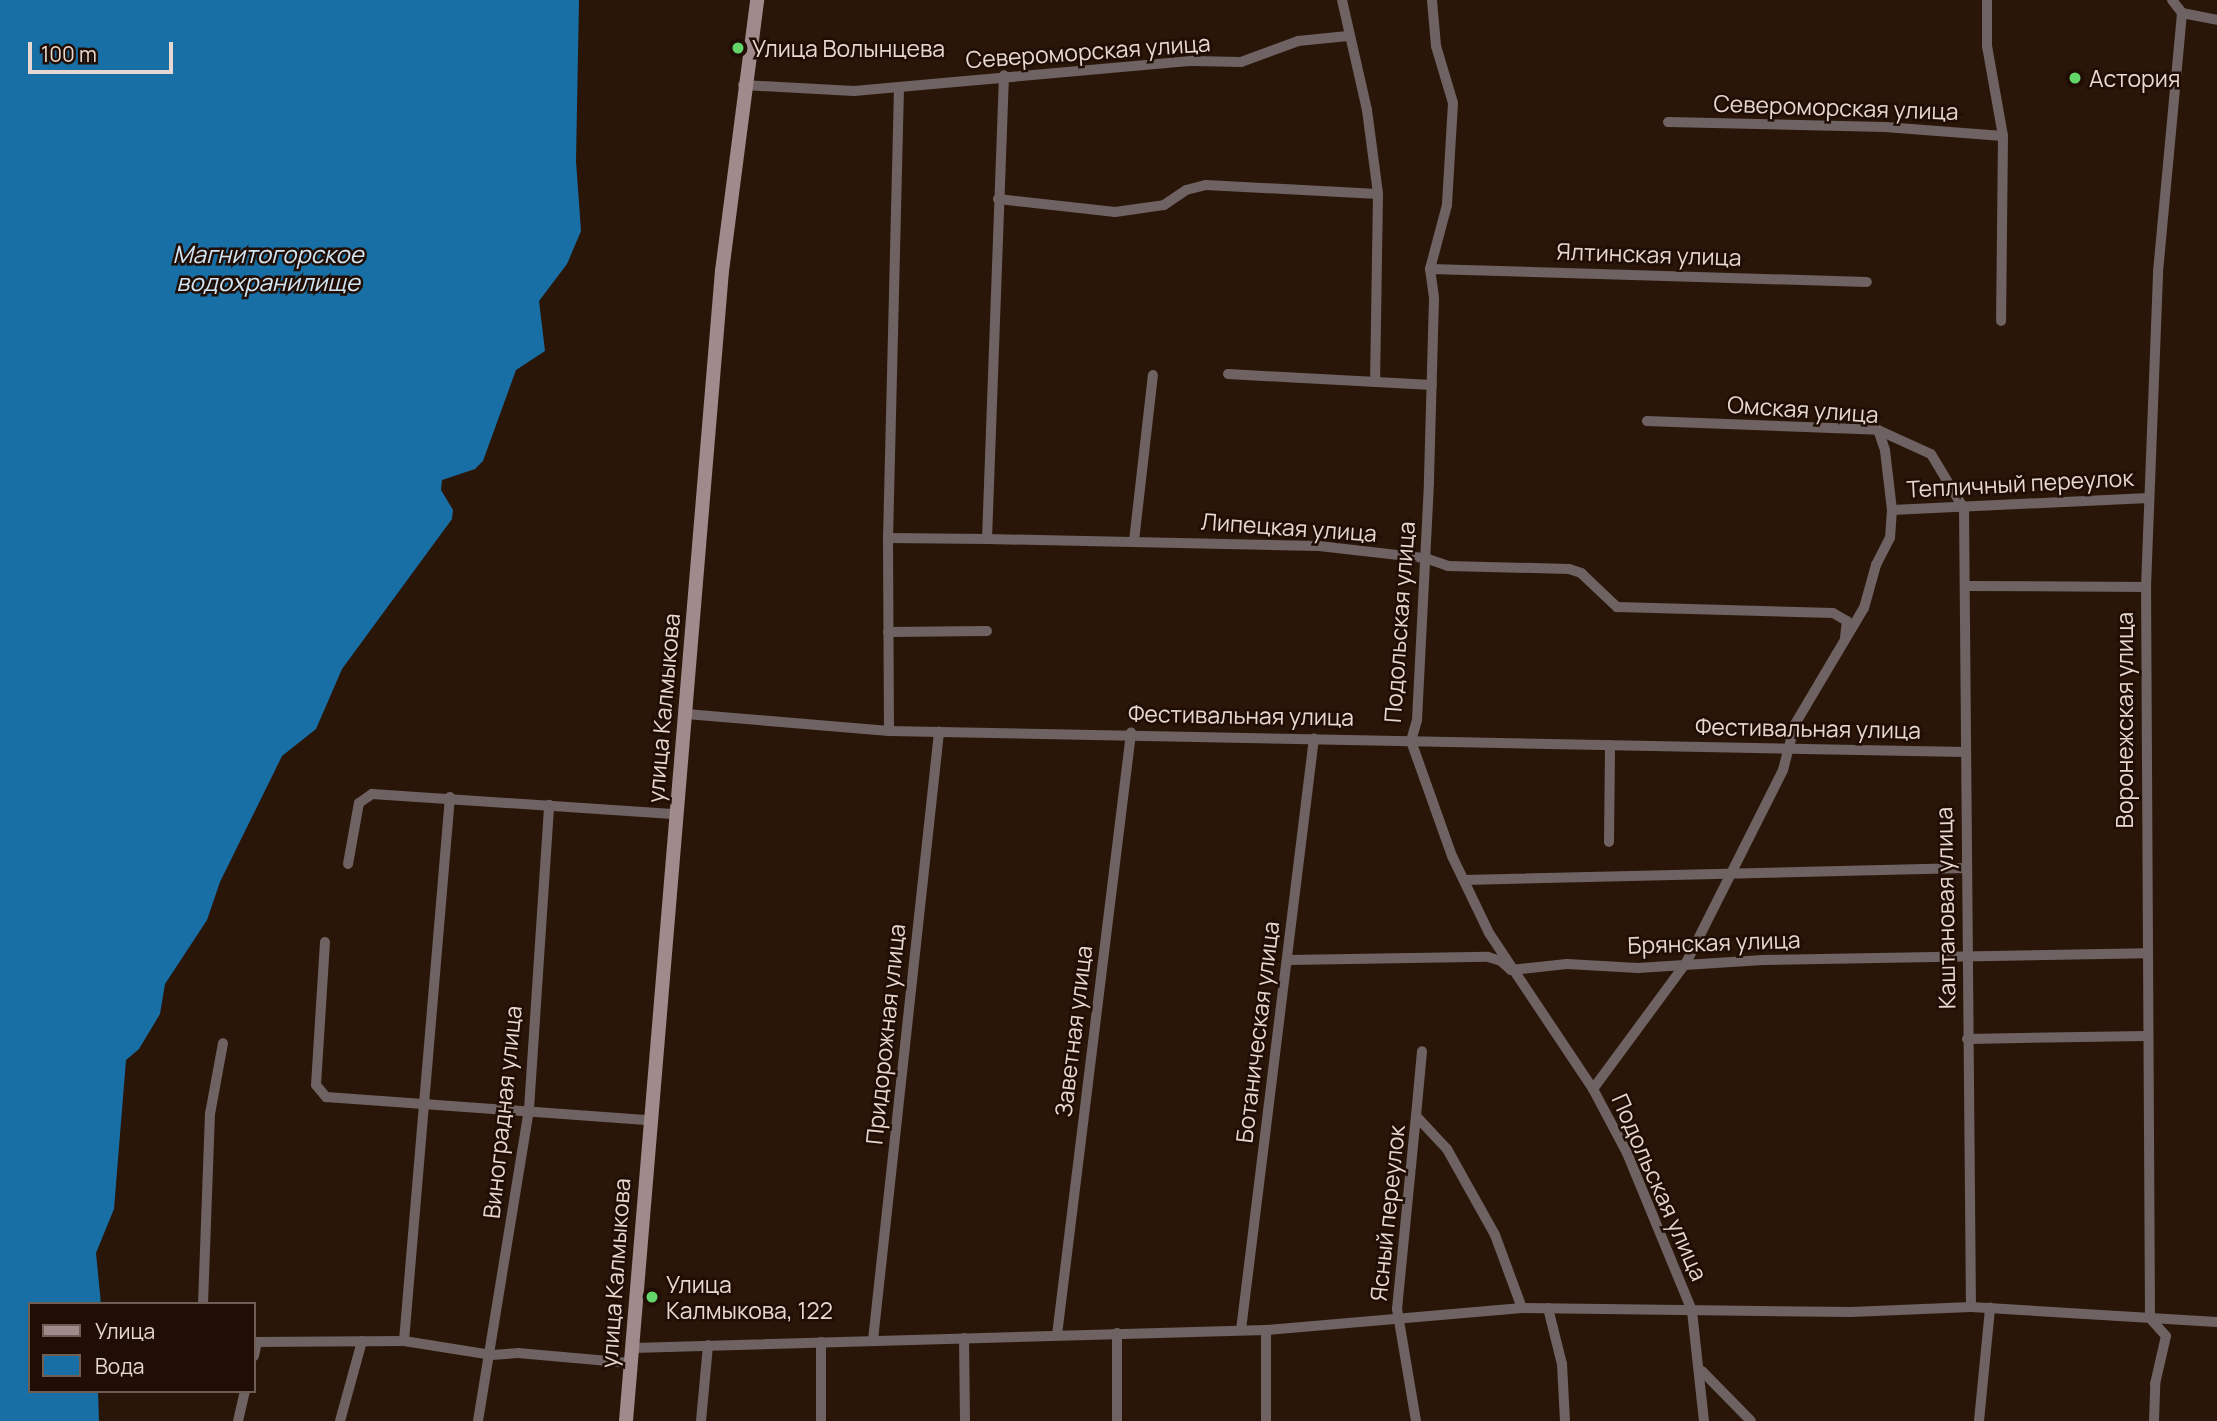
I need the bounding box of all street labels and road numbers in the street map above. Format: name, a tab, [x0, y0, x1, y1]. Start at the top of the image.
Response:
street label: Североморская улица	[965, 29, 1211, 73]
street label: Североморская улица	[1713, 89, 1959, 125]
street label: Ялтинская улица	[1556, 237, 1742, 271]
street label: Омская улица	[1726, 390, 1880, 428]
street label: Тепличный переулок	[1906, 463, 2134, 503]
street label: Липецкая улица	[1200, 507, 1378, 547]
street label: Подольская улица	[1378, 520, 1420, 724]
street label: улица Калмыкова	[641, 612, 685, 804]
street label: Воронежская улица	[2110, 612, 2138, 828]
street label: Фестивальная улица	[1128, 699, 1354, 731]
street label: Фестивальная улица	[1695, 712, 1921, 744]
street label: Каштановая улица	[1929, 807, 1961, 1009]
street label: Ботаническая улица	[1230, 920, 1284, 1144]
street label: Придорожная улица	[860, 922, 910, 1146]
street label: Брянская улица	[1627, 925, 1801, 959]
street label: Заветная улица	[1049, 944, 1097, 1118]
street label: Виноградная улица	[477, 1004, 527, 1220]
street label: Подольская улица	[1606, 1089, 1714, 1285]
street label: Ясный переулок	[1364, 1123, 1410, 1303]
street label: улица Калмыкова	[595, 1177, 635, 1369]

